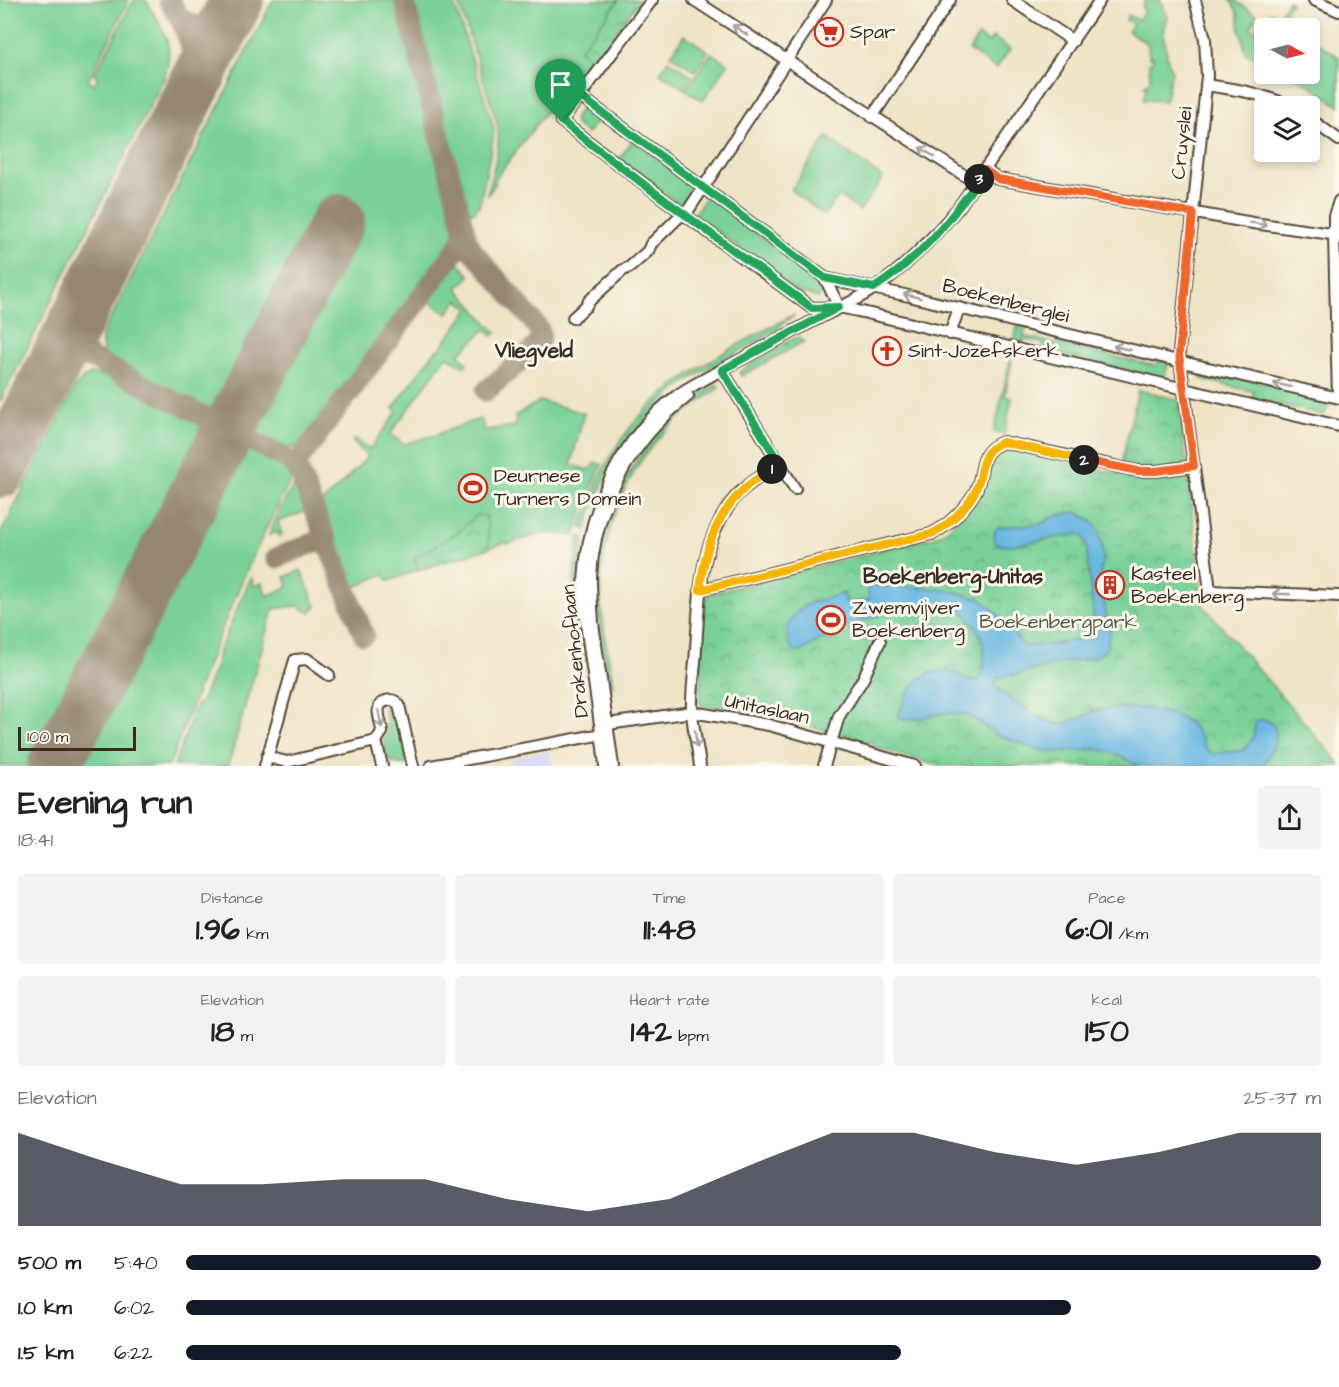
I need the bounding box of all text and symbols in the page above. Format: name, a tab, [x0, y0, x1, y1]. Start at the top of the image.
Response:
supermarket icon: Spar	[813, 16, 845, 48]
place label: Spar	[850, 18, 895, 46]
north arrow	[1254, 18, 1320, 84]
map controls	[1254, 18, 1320, 162]
one-way arrow	[732, 24, 749, 36]
pin	[535, 59, 586, 121]
icon: arrive	[544, 68, 577, 101]
button: layers	[1254, 96, 1320, 162]
street label: Cruyslei	[1164, 105, 1201, 181]
one-way arrow	[918, 145, 935, 158]
pin: 3	[964, 164, 994, 194]
text: 3	[975, 168, 983, 190]
one-way arrow	[1248, 219, 1268, 230]
street label: Boekenberglei	[939, 272, 1072, 331]
one-way arrow	[903, 290, 922, 302]
church icon: Sint-Jozefskerk	[871, 335, 903, 367]
district label: Vliegveld	[494, 336, 573, 367]
place label: Sint-Jozefskerk	[908, 337, 1059, 365]
one-way arrow	[1113, 341, 1132, 353]
one-way arrow	[1273, 378, 1292, 390]
pin: 2	[1069, 445, 1099, 475]
text: 2	[1079, 449, 1089, 471]
pin: 1	[757, 454, 787, 484]
text: 1	[771, 458, 773, 480]
place label: Deurnese Turners Domein	[494, 462, 641, 513]
sports icon: Deurnese Turners Domein	[457, 472, 489, 504]
place label: Kasteel Boekenberg	[1131, 560, 1244, 612]
district label: Boekenberg-Unitas	[863, 562, 1044, 593]
building icon: Kasteel Boekenberg	[1094, 569, 1126, 601]
street label: Drakenhoflaan	[554, 583, 596, 719]
one-way arrow	[1271, 588, 1291, 599]
place label: Zwemvijver Boekenberg	[852, 594, 965, 646]
sports icon: Zwemvijver Boekenberg	[815, 604, 847, 636]
park label: Boekenbergpark	[979, 608, 1137, 637]
street label: Unitaslaan	[722, 686, 812, 732]
one-way arrow	[375, 708, 386, 728]
scale bar	[18, 724, 136, 752]
text: 100 m	[27, 726, 68, 748]
one-way arrow	[691, 728, 702, 748]
text: Evening run	[18, 780, 192, 826]
button: share	[1258, 786, 1321, 849]
text: 18:41	[18, 826, 53, 854]
text: Distance	[201, 887, 263, 909]
text: Time	[653, 887, 686, 909]
text: Pace	[1088, 887, 1125, 909]
text: 1.96	[196, 909, 240, 951]
text: 11:48	[643, 909, 696, 951]
text: 6:01	[1066, 909, 1112, 951]
text: km	[240, 923, 268, 945]
text: /km	[1112, 923, 1148, 945]
text: Elevation	[201, 989, 264, 1011]
text: Heart rate	[629, 989, 710, 1011]
text: kcal	[1092, 989, 1122, 1011]
text: 18	[211, 1011, 234, 1053]
text: 142	[630, 1011, 672, 1053]
text: 150	[1085, 1011, 1129, 1053]
text: m	[234, 1025, 253, 1047]
text: bpm	[672, 1025, 709, 1047]
text: Elevation	[18, 1084, 97, 1112]
text: 25–37 m	[1243, 1084, 1321, 1112]
text: 500 m	[18, 1249, 81, 1277]
text: 5:40	[114, 1249, 158, 1277]
text: 1.0 km	[18, 1294, 72, 1322]
text: 6:02	[114, 1294, 154, 1322]
text: 1.5 km	[18, 1339, 73, 1367]
text: 6:22	[114, 1339, 153, 1367]

